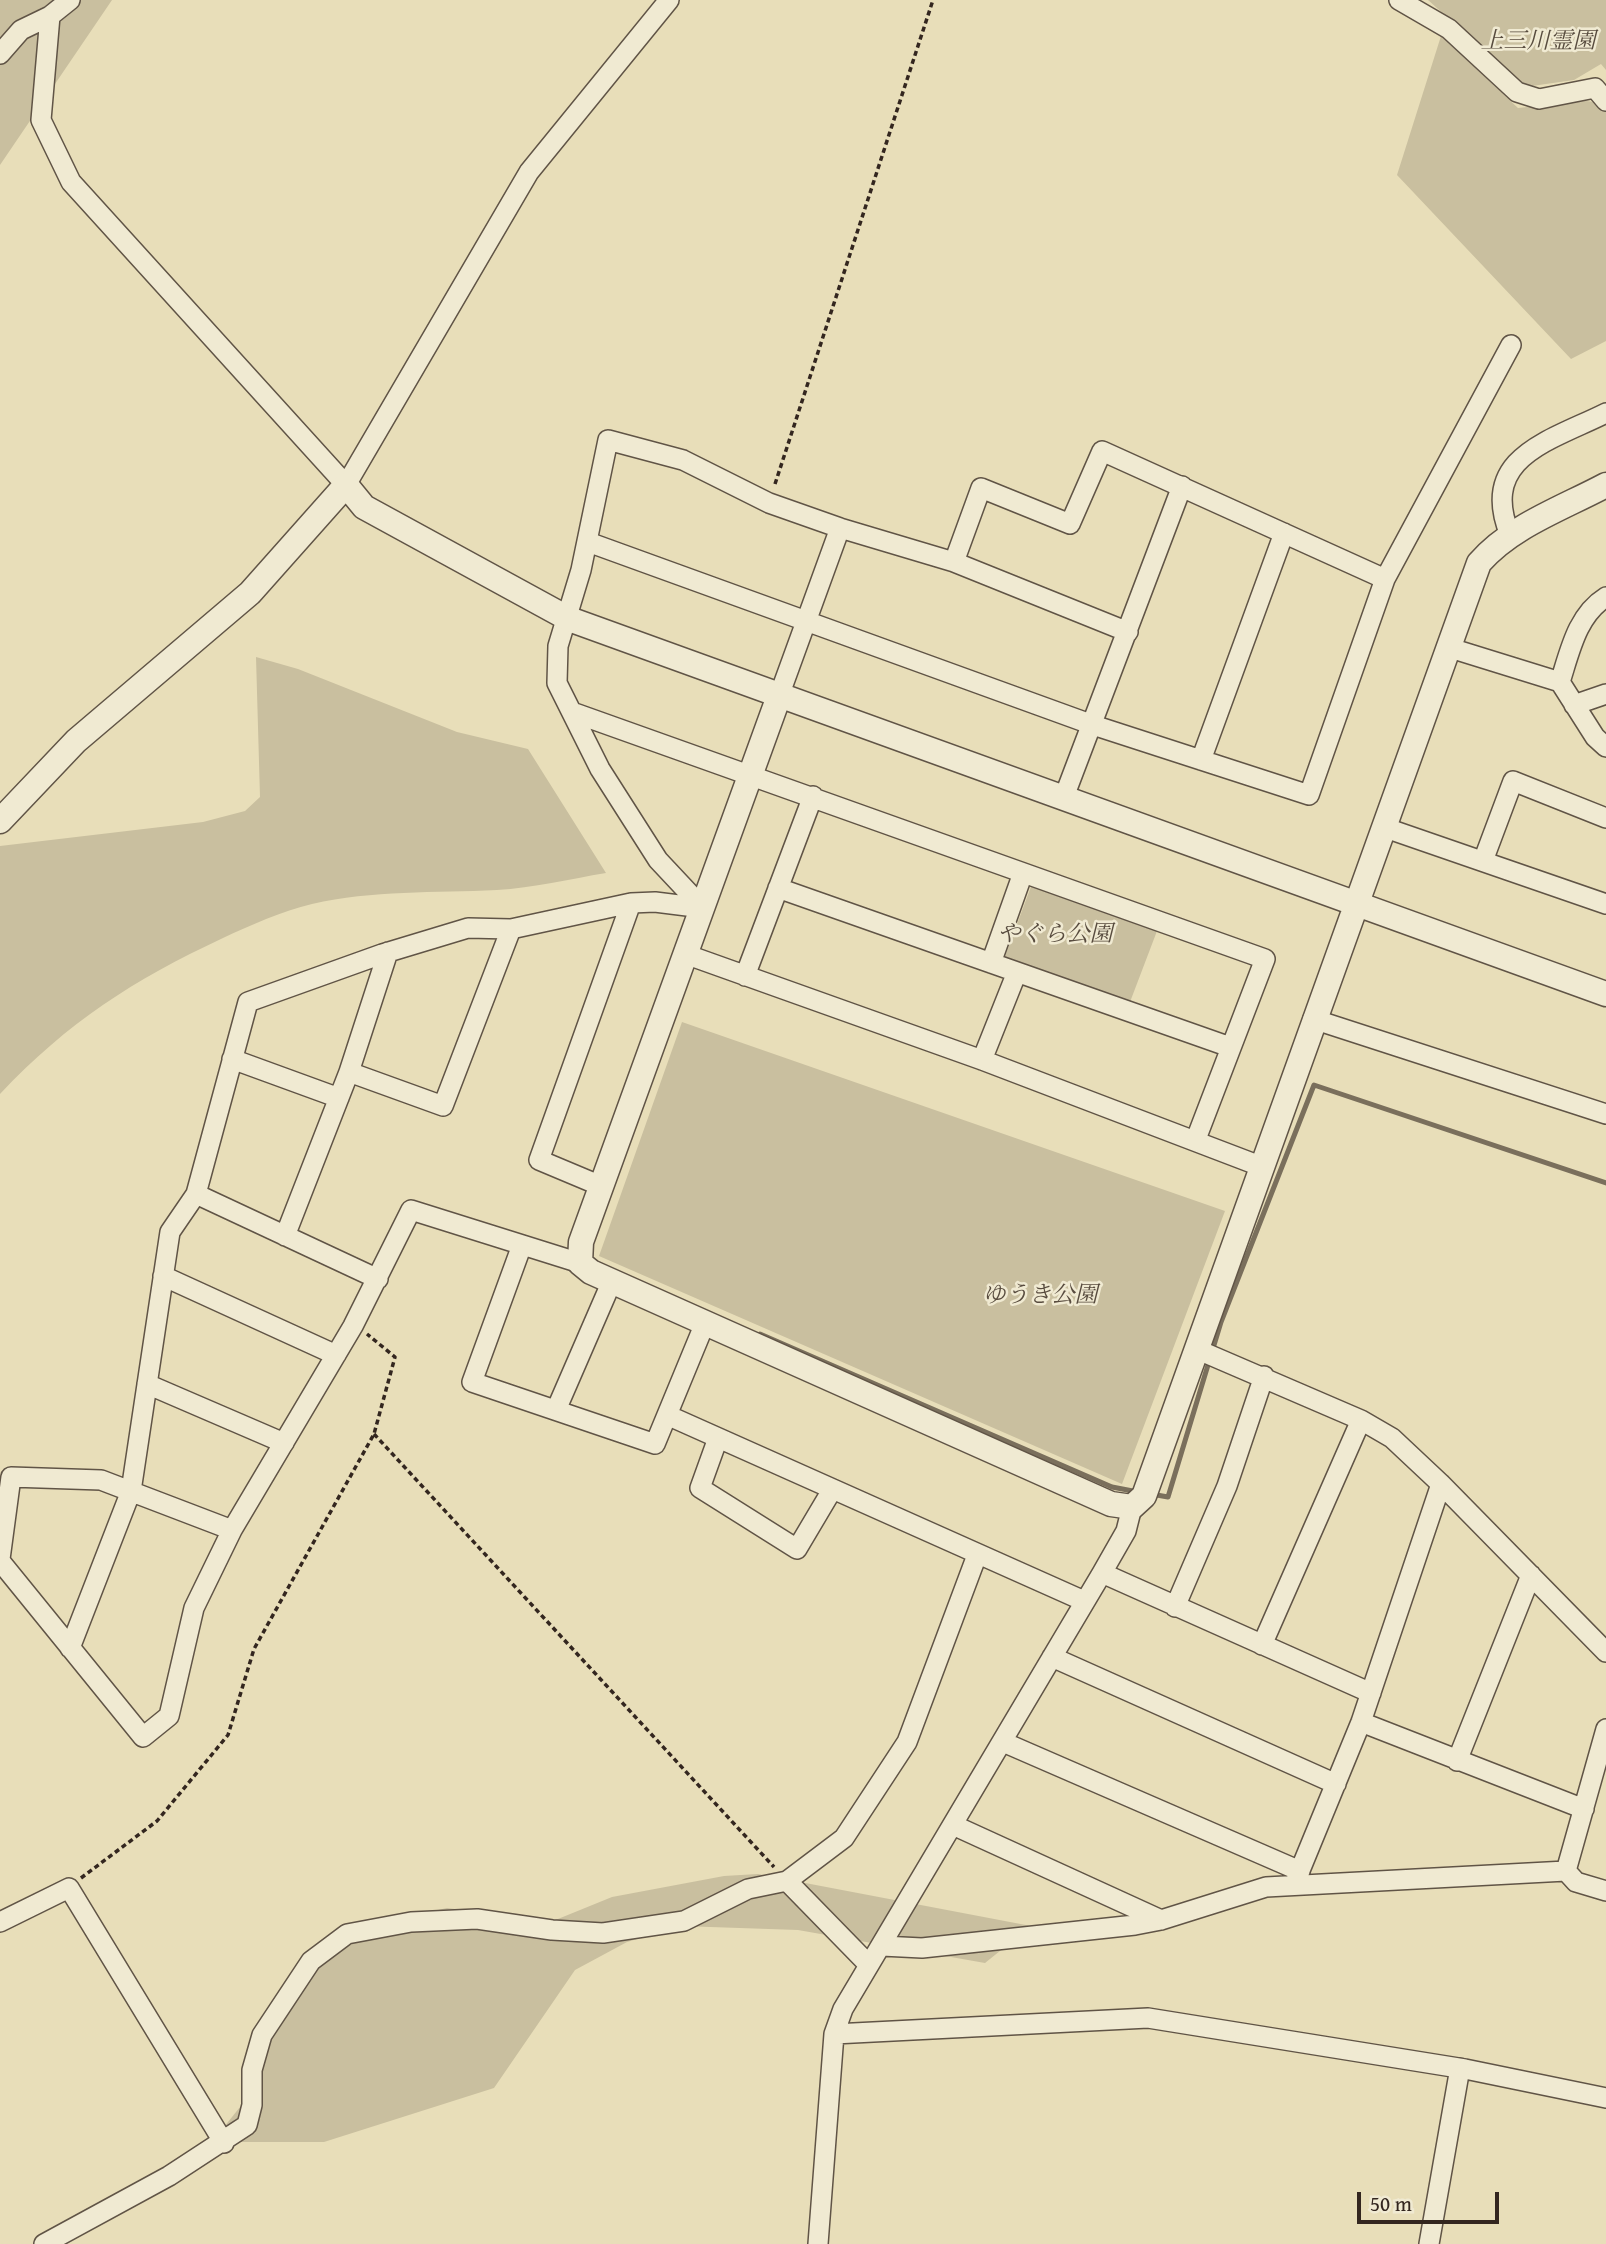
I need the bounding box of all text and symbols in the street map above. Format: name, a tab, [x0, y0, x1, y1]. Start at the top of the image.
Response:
park label: 上三川霊園	[1481, 28, 1595, 56]
park label: やぐら公園	[998, 921, 1112, 949]
park label: ゆうき公園	[983, 1282, 1097, 1310]
scale bar	[1361, 2178, 1503, 2222]
text: 50 m	[1370, 2188, 1412, 2219]

